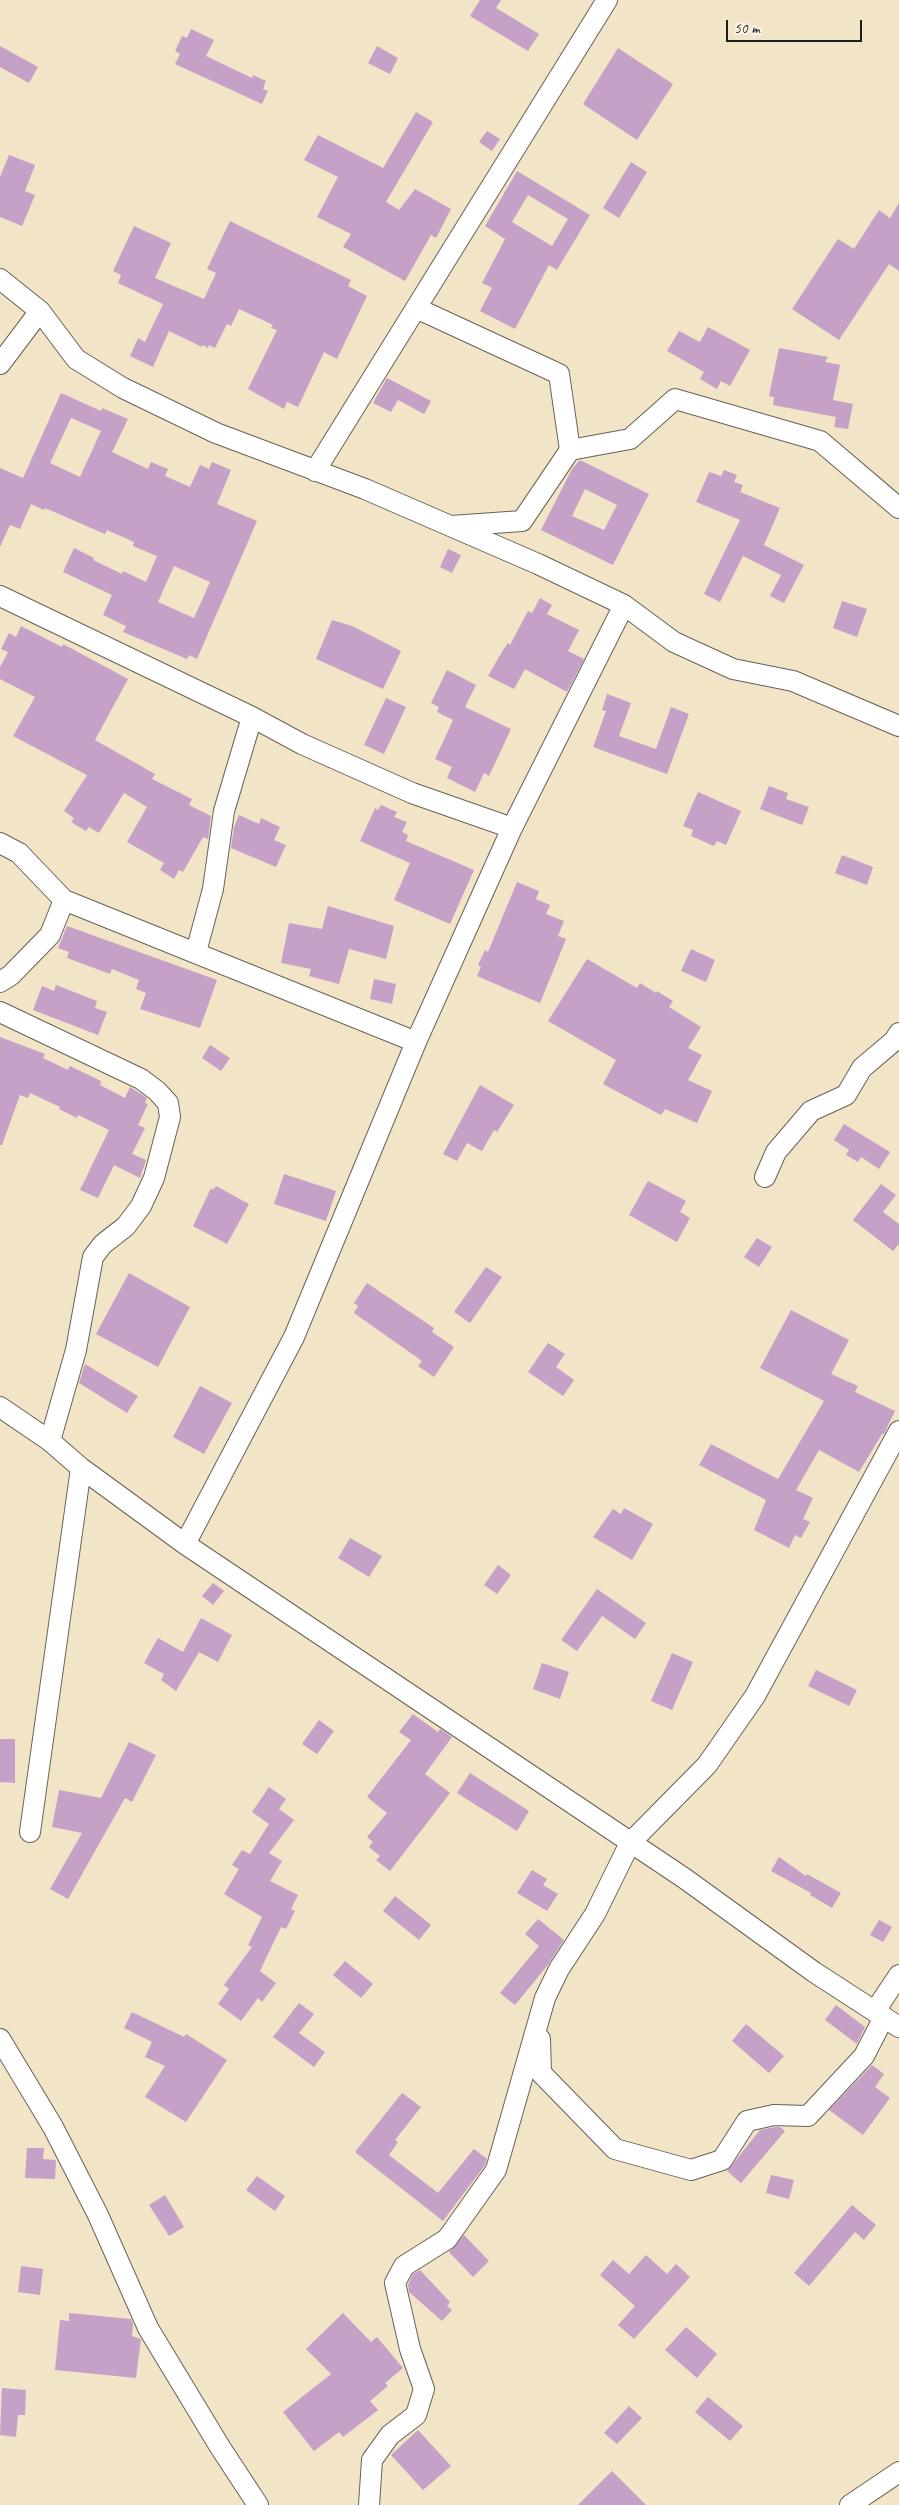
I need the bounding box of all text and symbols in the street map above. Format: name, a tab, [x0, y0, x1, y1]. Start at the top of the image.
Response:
scale bar	[729, 10, 865, 42]
text: 50 m	[734, 19, 760, 38]

